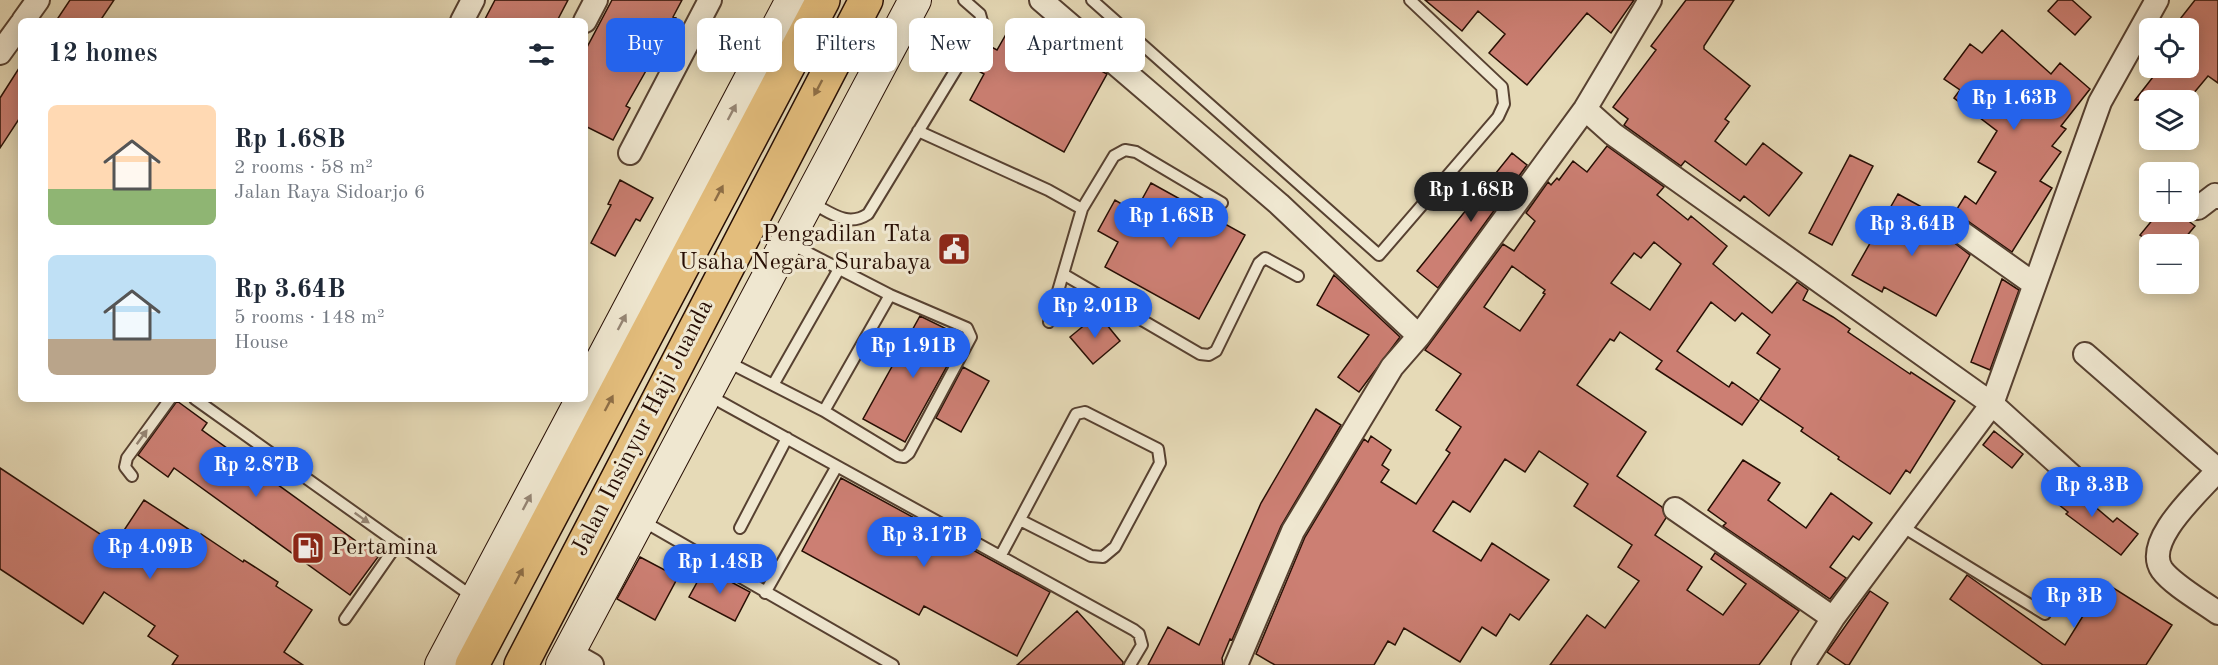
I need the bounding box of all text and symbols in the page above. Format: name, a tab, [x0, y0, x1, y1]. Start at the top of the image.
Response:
chip: Buy	[606, 18, 685, 72]
chip: Rent	[697, 18, 782, 72]
chip: Filters	[794, 18, 897, 72]
chip: New	[909, 18, 993, 72]
chip: Apartment	[1005, 18, 1145, 72]
map controls	[2139, 18, 2199, 294]
button: locate	[2139, 18, 2199, 78]
icon: filters	[525, 38, 558, 71]
text: 12 homes	[48, 41, 157, 67]
one-way arrow	[814, 80, 823, 97]
pin: Rp 1.63B	[1952, 80, 2076, 131]
text: Rp 1.63B	[1971, 89, 2057, 109]
button: layers	[2139, 90, 2199, 150]
one-way arrow	[728, 104, 737, 121]
text: Rp 1.68B	[234, 127, 345, 153]
icon: home	[96, 129, 168, 201]
text: 2 rooms · 58 m²	[234, 158, 373, 178]
button: +	[2139, 162, 2199, 222]
pin: Rp 1.68B	[1409, 172, 1533, 223]
text: Rp 1.68B	[1428, 181, 1514, 201]
text: Jalan Raya Sidoarjo 6	[234, 183, 425, 203]
one-way arrow	[714, 185, 724, 202]
pin: Rp 1.68B	[1109, 198, 1233, 249]
pin: Rp 3.64B	[1850, 206, 1974, 257]
text: Rp 1.68B	[1128, 207, 1214, 227]
text: Rp 3.64B	[1869, 215, 1955, 235]
place label: Pengadilan Tata Usaha Negara Surabaya	[679, 223, 931, 275]
public building icon: Pengadilan Tata Usaha Negara Surabaya	[936, 231, 972, 267]
button: −	[2139, 234, 2199, 294]
text: Rp 3.64B	[234, 277, 345, 303]
icon: home	[96, 279, 168, 351]
pin: Rp 2.01B	[1033, 288, 1157, 339]
street label: Jalan Insinyur Haji Juanda	[568, 296, 718, 560]
text: Rp 2.01B	[1052, 297, 1138, 317]
text: 5 rooms · 148 m²	[234, 308, 384, 328]
one-way arrow	[617, 313, 627, 330]
pin: Rp 1.91B	[851, 328, 975, 379]
text: House	[234, 333, 288, 353]
text: Rp 1.91B	[870, 337, 956, 357]
one-way arrow	[604, 395, 614, 412]
one-way arrow	[136, 429, 148, 445]
pin: Rp 2.87B	[194, 447, 318, 498]
text: Rp 2.87B	[213, 456, 299, 476]
pin: Rp 3.3B	[2037, 467, 2147, 518]
text: Rp 3.3B	[2055, 476, 2129, 496]
one-way arrow	[522, 493, 532, 510]
one-way arrow	[354, 512, 370, 524]
pin: Rp 3.17B	[862, 517, 986, 568]
text: Rp 3.17B	[881, 526, 967, 546]
pin: Rp 4.09B	[88, 529, 212, 580]
fuel station icon: Pertamina	[290, 530, 326, 566]
place label: Pertamina	[331, 536, 438, 560]
text: Rp 4.09B	[107, 538, 193, 558]
pin: Rp 1.48B	[658, 544, 782, 595]
text: Rp 1.48B	[677, 553, 763, 573]
one-way arrow	[514, 567, 524, 584]
pin: Rp 3B	[2032, 578, 2116, 629]
text: Rp 3B	[2046, 587, 2102, 607]

